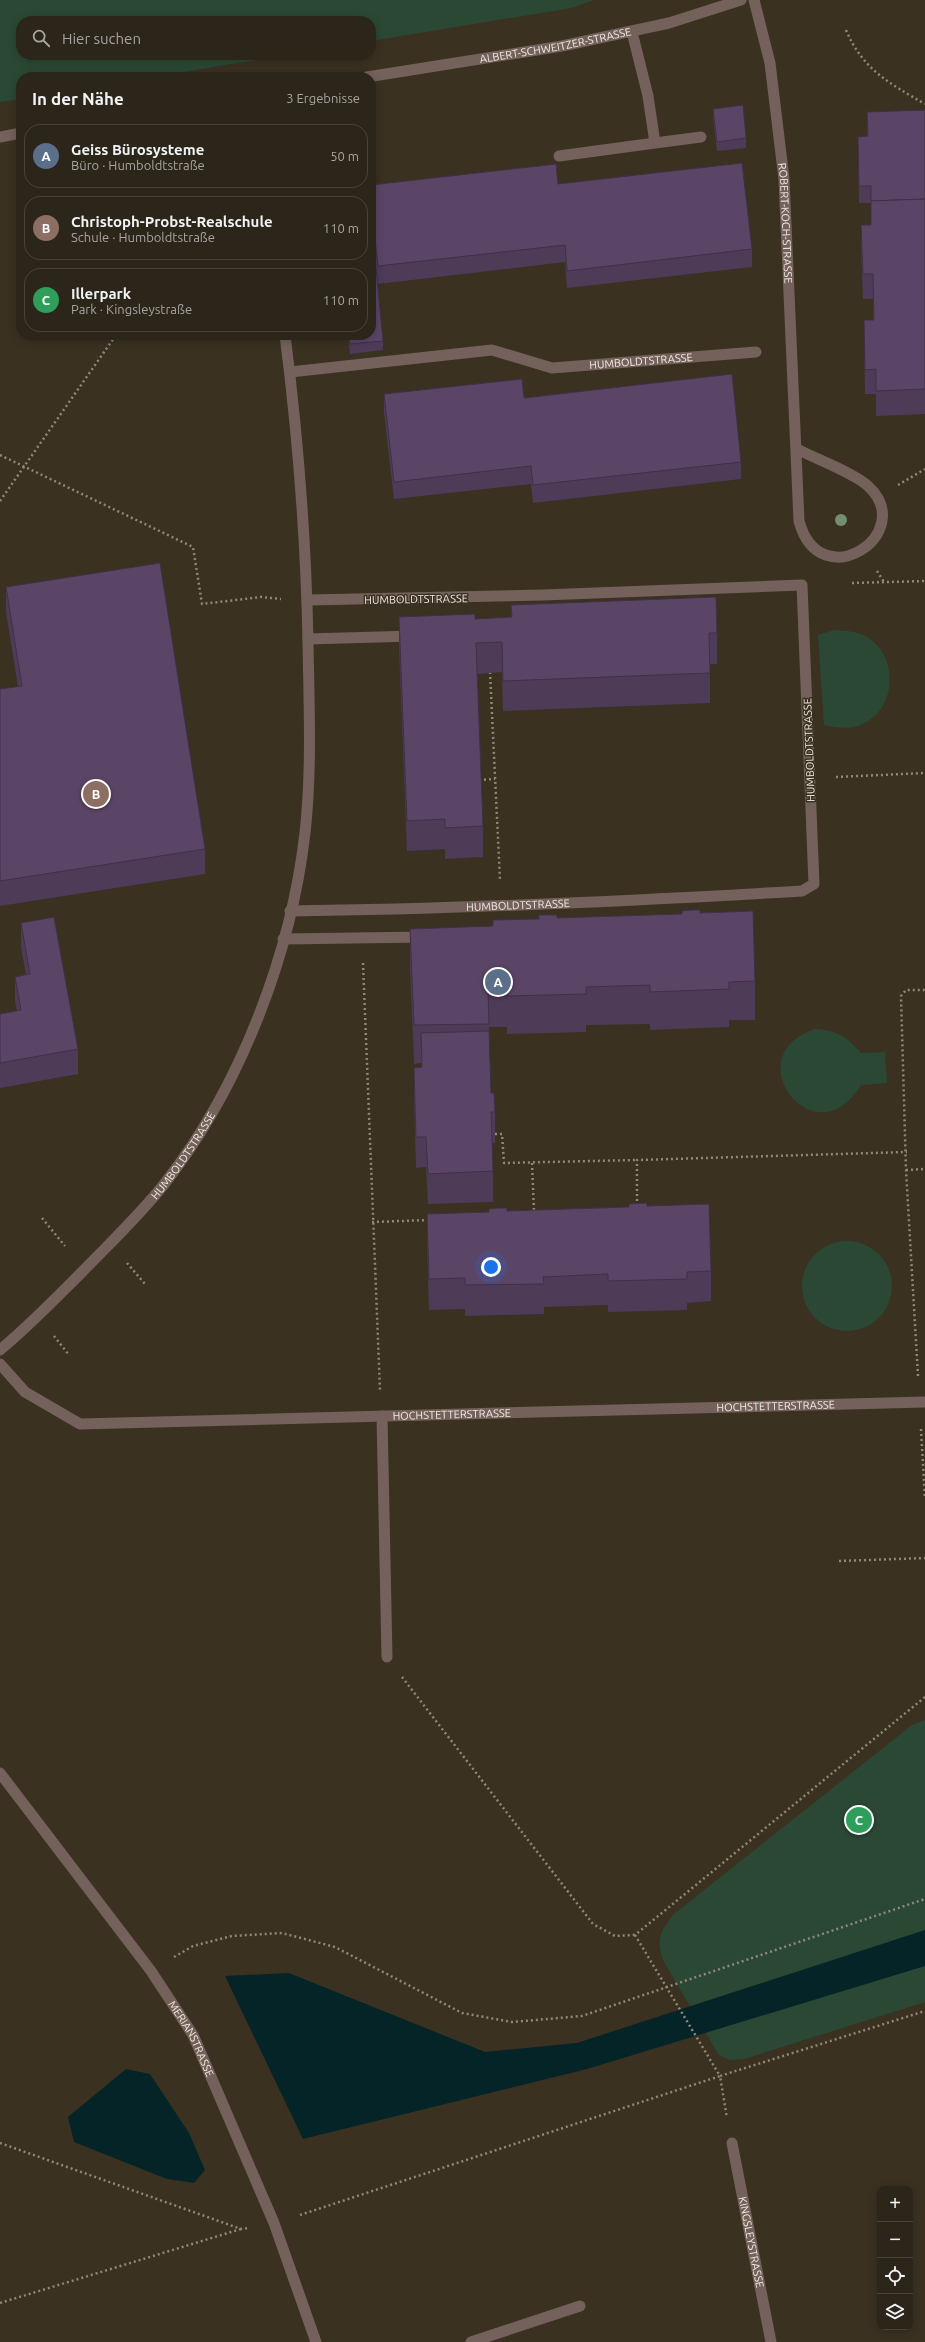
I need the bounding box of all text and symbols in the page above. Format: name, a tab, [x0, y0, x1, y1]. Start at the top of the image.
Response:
search box	[16, 16, 376, 60]
street label: ALBERT-SCHWEITZER-STRASSE	[479, 25, 632, 65]
icon: search	[30, 27, 52, 49]
text: Hier suchen	[62, 30, 141, 47]
text: In der Nähe	[32, 89, 124, 108]
text: 3 Ergebnisse	[286, 91, 360, 105]
text: Geiss Bürosysteme	[71, 141, 204, 158]
text: A	[41, 149, 51, 163]
text: 50 m	[330, 149, 359, 163]
text: Büro · Humboldtstraße	[71, 158, 205, 172]
street label: ROBERT-KOCH-STRASSE	[776, 162, 795, 284]
text: Christoph-Probst-Realschule	[71, 213, 273, 230]
text: B	[42, 221, 50, 235]
text: 110 m	[323, 221, 359, 235]
text: Schule · Humboldtstraße	[71, 230, 215, 244]
text: Illerpark	[71, 285, 131, 302]
text: C	[42, 293, 50, 307]
text: 110 m	[323, 293, 359, 307]
text: Park · Kingsleystraße	[71, 302, 192, 316]
street label: HUMBOLDTSTRASSE	[589, 351, 693, 371]
street label: HUMBOLDTSTRASSE	[364, 592, 468, 606]
street label: HUMBOLDTSTRASSE	[801, 698, 817, 802]
pin: B	[83, 779, 109, 809]
street label: HUMBOLDTSTRASSE	[466, 897, 570, 913]
pin: A	[485, 967, 511, 997]
street label: HUMBOLDTSTRASSE	[148, 1110, 217, 1201]
your location	[481, 1257, 501, 1277]
street label: HOCHSTETTERSTRASSE	[716, 1398, 835, 1413]
street label: HOCHSTETTERSTRASSE	[392, 1407, 511, 1422]
pin: C	[846, 1805, 872, 1835]
street label: MERIANSTRASSE	[166, 1998, 216, 2078]
map controls	[877, 2186, 913, 2330]
button: +	[877, 2186, 913, 2222]
street label: KINGSLEYSTRASSE	[737, 2195, 766, 2289]
button: −	[877, 2222, 913, 2258]
button: locate	[877, 2258, 913, 2294]
button: layers	[877, 2294, 913, 2330]

